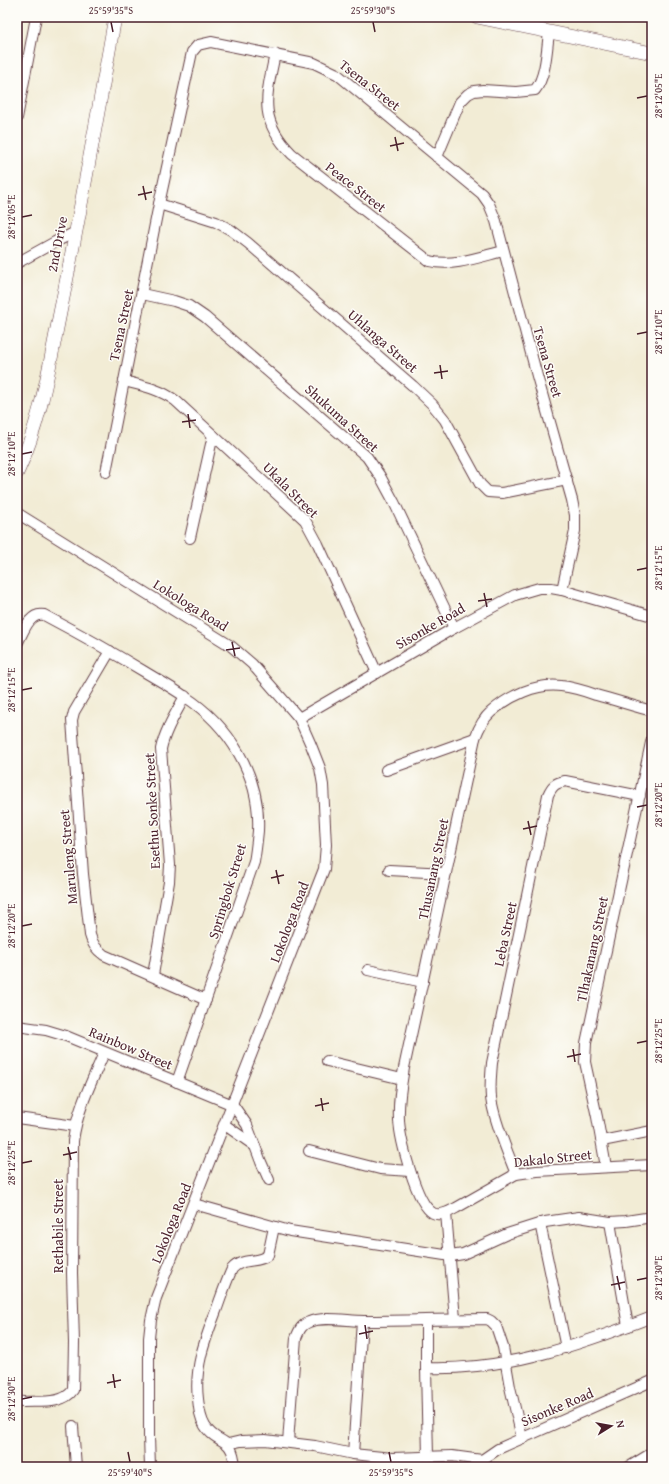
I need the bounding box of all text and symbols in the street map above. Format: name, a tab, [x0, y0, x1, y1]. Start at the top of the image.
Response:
text: 25°59'35"S	[89, 3, 133, 18]
text: 25°59'30"S	[351, 3, 395, 18]
street label: Tsena Street	[335, 55, 405, 115]
text: 28°12'05"E	[651, 74, 666, 118]
street label: Peace Street	[321, 157, 391, 217]
text: 28°12'05"E	[4, 195, 19, 239]
street label: 2nd Drive	[42, 214, 72, 274]
street label: Tsena Street	[104, 287, 138, 363]
street label: Uhlanga Street	[343, 305, 423, 377]
text: 28°12'10"E	[651, 310, 666, 354]
street label: Tsena Street	[528, 324, 568, 400]
street label: Shukuma Street	[301, 379, 383, 457]
text: 28°12'10"E	[4, 432, 19, 476]
street label: Ukala Street	[258, 457, 324, 523]
text: 28°12'15"E	[651, 546, 666, 590]
street label: Lokologa Road	[150, 574, 233, 636]
street label: Sisonke Road	[392, 598, 469, 654]
text: 28°12'15"E	[4, 668, 19, 712]
street label: Esethu Sonke Street	[139, 752, 165, 870]
text: 28°12'20"E	[651, 783, 666, 827]
street label: Maruleng Street	[54, 809, 82, 905]
street label: Thusanang Street	[412, 816, 454, 922]
street label: Springbok Street	[203, 841, 251, 941]
street label: Lokologa Road	[264, 878, 314, 965]
street label: Tlhakanang Street	[571, 894, 613, 1004]
street label: Leba Street	[488, 900, 522, 968]
text: 28°12'20"E	[4, 904, 19, 948]
text: 28°12'25"E	[651, 1019, 666, 1063]
street label: Rainbow Street	[86, 1021, 176, 1075]
text: 28°12'25"E	[4, 1141, 19, 1185]
street label: Dakalo Street	[513, 1144, 593, 1172]
street label: Rethabile Street	[48, 1179, 68, 1273]
street label: Lokologa Road	[146, 1179, 196, 1266]
text: 28°12'30"E	[651, 1256, 666, 1300]
text: 28°12'30"E	[4, 1377, 19, 1421]
street label: Sisonke Road	[518, 1383, 597, 1431]
north arrow	[591, 1406, 631, 1446]
text: N	[612, 1419, 629, 1430]
text: 25°59'40"S	[108, 1465, 152, 1480]
text: 25°59'35"S	[369, 1465, 413, 1480]

